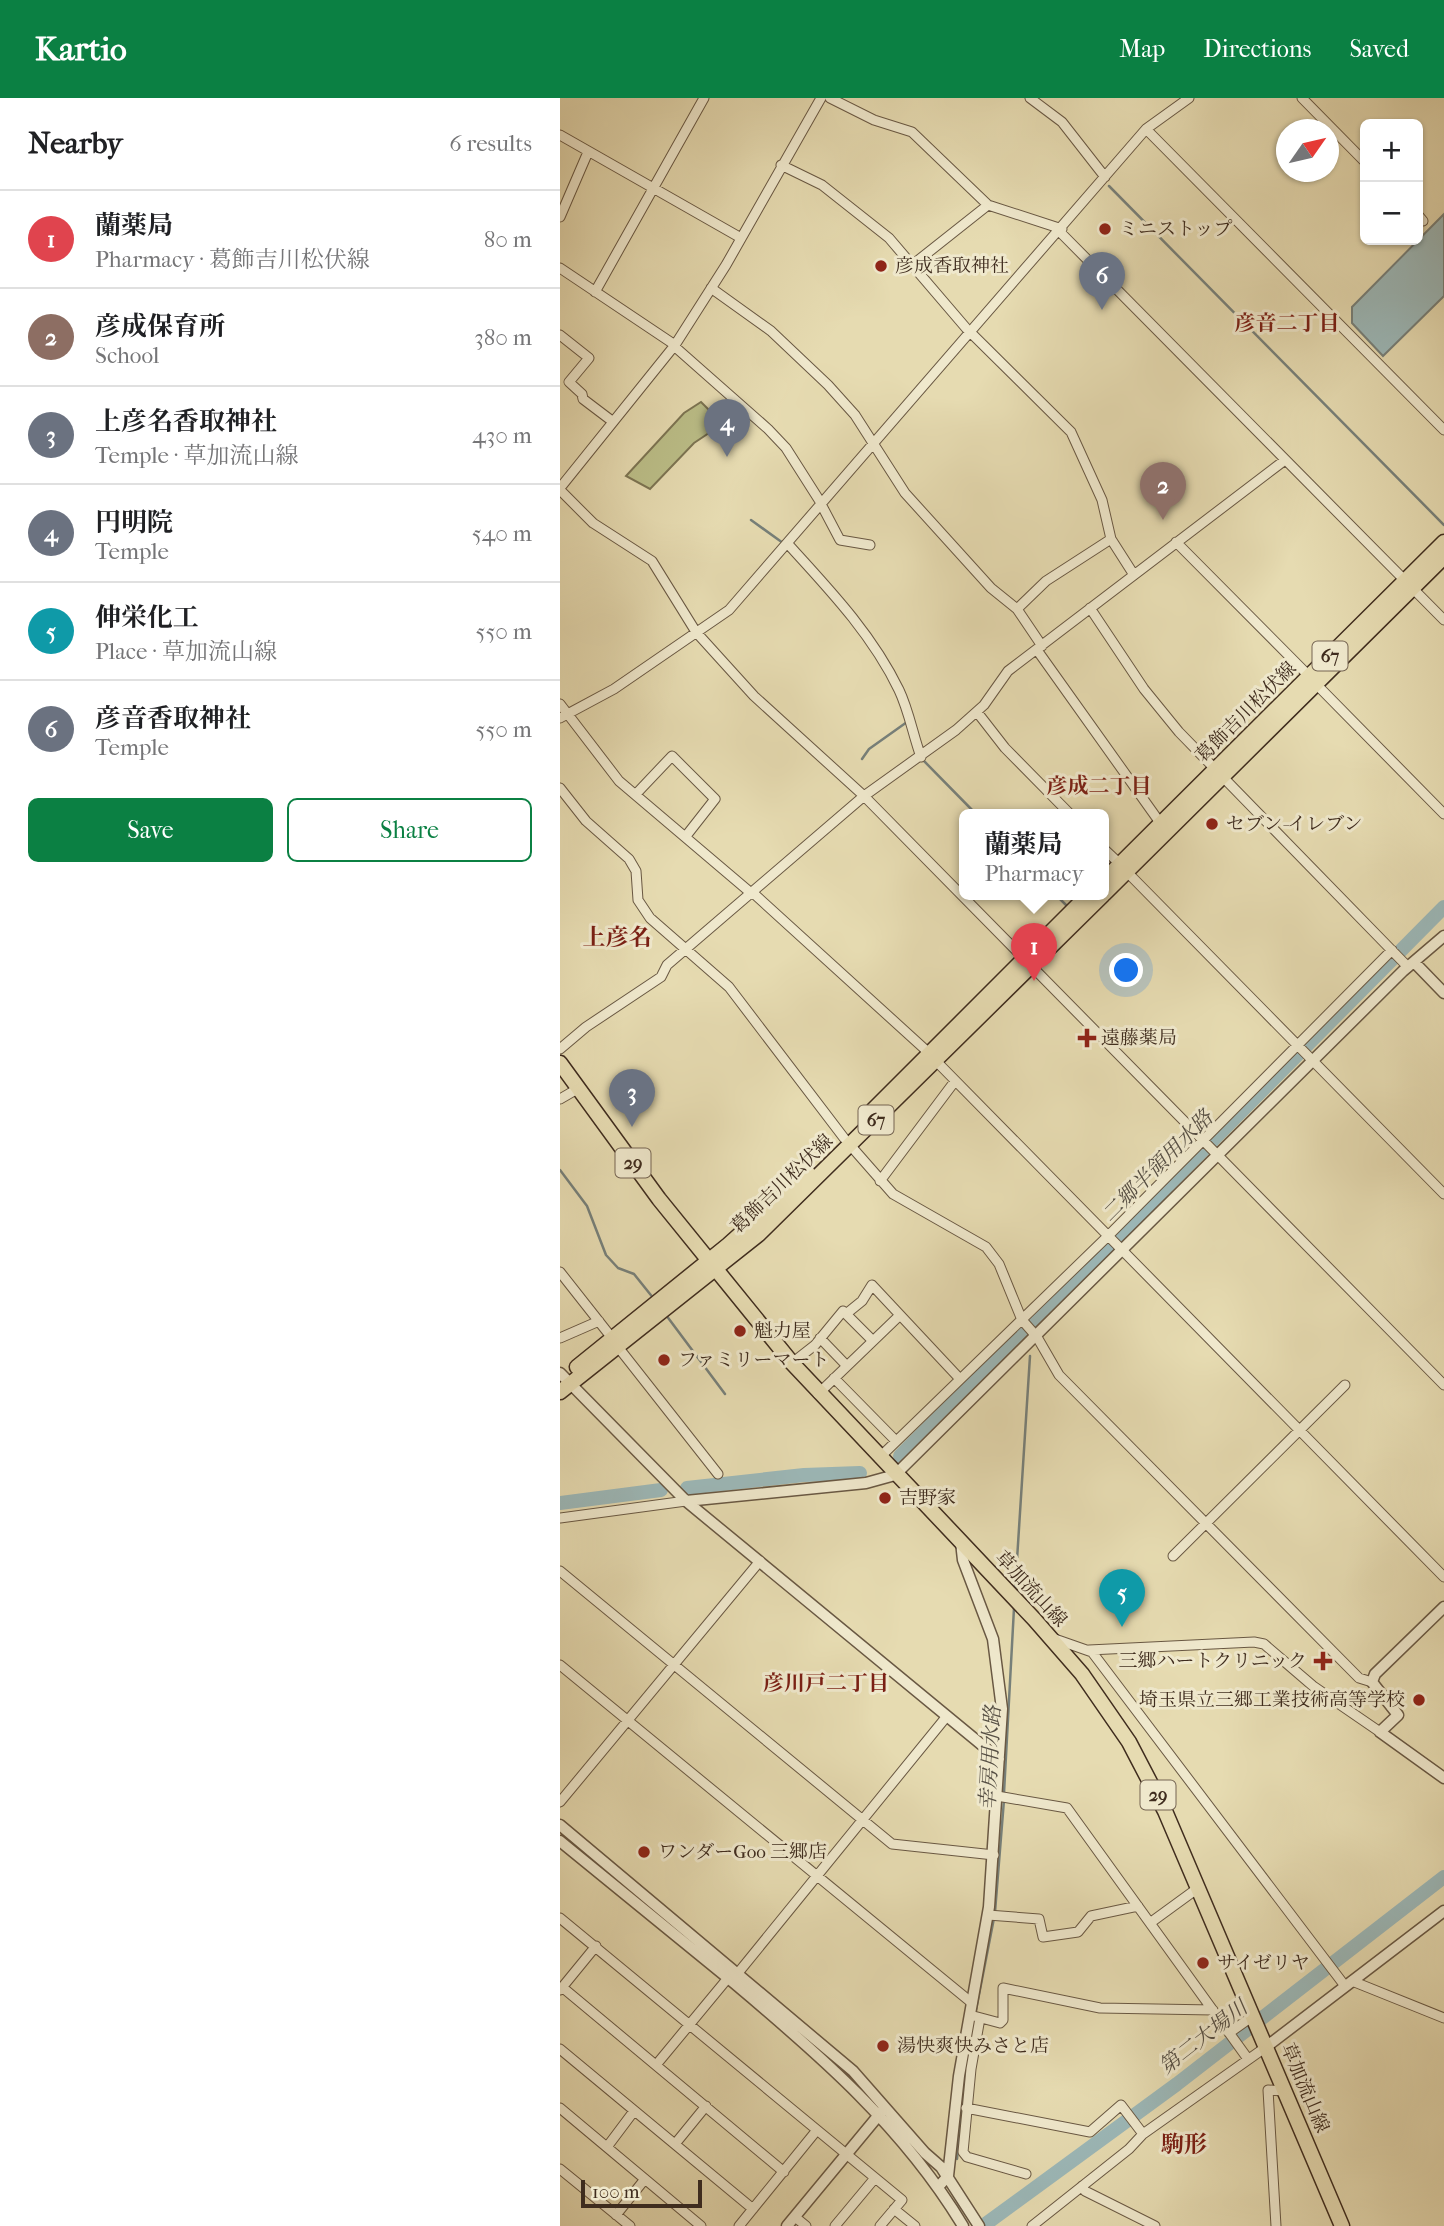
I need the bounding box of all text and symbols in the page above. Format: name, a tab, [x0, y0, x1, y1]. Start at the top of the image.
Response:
text: Kartio	[35, 30, 127, 69]
text: Map	[1119, 35, 1165, 63]
text: Directions	[1203, 35, 1311, 63]
text: Saved	[1349, 35, 1409, 63]
north arrow	[1276, 119, 1339, 182]
map controls	[1360, 119, 1423, 245]
button: +	[1360, 119, 1423, 182]
text: Nearby	[28, 126, 123, 161]
text: 6 results	[449, 130, 532, 157]
button: −	[1360, 182, 1423, 245]
text: 蘭薬局	[95, 210, 173, 241]
place label: ミニストップ	[1119, 218, 1232, 240]
marker: ミニストップ	[1097, 221, 1113, 237]
text: 1	[47, 226, 55, 253]
text: 80 m	[484, 226, 532, 253]
text: Pharmacy · 葛飾吉川松伏線	[95, 246, 370, 273]
pin: 6	[1079, 252, 1125, 310]
place label: 彦成香取神社	[895, 255, 1009, 277]
marker: 彦成香取神社	[873, 258, 889, 274]
text: 彦成保育所	[95, 311, 225, 342]
district label: 彦音二丁目	[1235, 311, 1340, 335]
text: 2	[45, 324, 57, 351]
text: 380 m	[474, 324, 532, 351]
text: School	[95, 342, 159, 369]
pin: 4	[704, 399, 750, 457]
text: 上彦名香取神社	[95, 406, 277, 437]
text: 3	[46, 422, 56, 449]
text: 430 m	[472, 422, 532, 449]
text: Temple · 草加流山線	[95, 442, 298, 469]
pin: 2	[1140, 462, 1186, 520]
text: 円明院	[95, 507, 173, 538]
text: 4	[44, 520, 58, 547]
text: 540 m	[472, 520, 532, 547]
text: Temple	[95, 538, 169, 565]
text: 伸栄化工	[95, 602, 199, 633]
text: 5	[46, 618, 56, 645]
text: 550 m	[476, 618, 532, 645]
text: Place · 草加流山線	[95, 638, 277, 665]
road number: 67	[1312, 642, 1348, 670]
street label: 葛飾吉川松伏線	[1191, 657, 1301, 767]
text: 彦音香取神社	[95, 703, 251, 734]
text: 6	[45, 716, 57, 743]
text: 550 m	[476, 716, 532, 743]
text: Temple	[95, 734, 169, 761]
district label: 彦成二丁目	[1047, 774, 1152, 798]
button: Save	[28, 798, 273, 862]
button: Share	[287, 798, 532, 862]
popup	[959, 809, 1109, 900]
place label: セブン-イレブン	[1226, 813, 1362, 835]
marker: セブン-イレブン	[1204, 816, 1220, 832]
text: 蘭薬局	[984, 829, 1062, 860]
text: Pharmacy	[984, 860, 1084, 887]
pin: 1	[1011, 923, 1057, 981]
district label: 上彦名	[583, 924, 652, 951]
your location	[1109, 953, 1143, 987]
place label: 遠藤薬局	[1101, 1027, 1177, 1049]
marker: 遠藤薬局	[1079, 1030, 1095, 1046]
pin: 3	[609, 1069, 655, 1127]
water label: 二郷半領用水路	[1097, 1104, 1219, 1226]
road number: 67	[858, 1105, 894, 1134]
street label: 葛飾吉川松伏線	[727, 1130, 837, 1238]
road number: 29	[616, 1148, 650, 1178]
place label: 魁力屋	[754, 1320, 811, 1342]
marker: 魁力屋	[732, 1323, 748, 1339]
place label: ファミリーマート	[678, 1349, 830, 1371]
marker: ファミリーマート	[656, 1352, 672, 1368]
place label: 吉野家	[899, 1487, 956, 1509]
marker: 吉野家	[877, 1490, 893, 1506]
street label: 草加流山線	[991, 1547, 1071, 1631]
pin: 5	[1099, 1569, 1145, 1627]
place label: 三郷ハートクリニック	[1119, 1650, 1307, 1672]
marker: 三郷ハートクリニック	[1313, 1651, 1333, 1671]
district label: 彦川戸二丁目	[763, 1671, 889, 1695]
place label: 埼玉県立三郷工業技術高等学校	[1139, 1689, 1405, 1711]
marker: 埼玉県立三郷工業技術高等学校	[1411, 1692, 1427, 1708]
water label: 幸房用水路	[975, 1703, 1005, 1811]
road number: 29	[1140, 1780, 1176, 1810]
place label: ワンダーGoo 三郷店	[658, 1841, 827, 1863]
marker: ワンダーGoo 三郷店	[636, 1844, 652, 1860]
place label: サイゼリヤ	[1217, 1952, 1310, 1974]
marker: サイゼリヤ	[1195, 1955, 1211, 1971]
water label: 第二大場川	[1154, 1994, 1253, 2079]
place label: 湯快爽快みさと店	[897, 2035, 1049, 2057]
marker: 湯快爽快みさと店	[875, 2038, 891, 2054]
street label: 草加流山線	[1276, 2040, 1334, 2136]
district label: 駒形	[1161, 2131, 1207, 2158]
scale bar	[581, 2177, 702, 2209]
text: 100 m	[592, 2181, 640, 2203]

